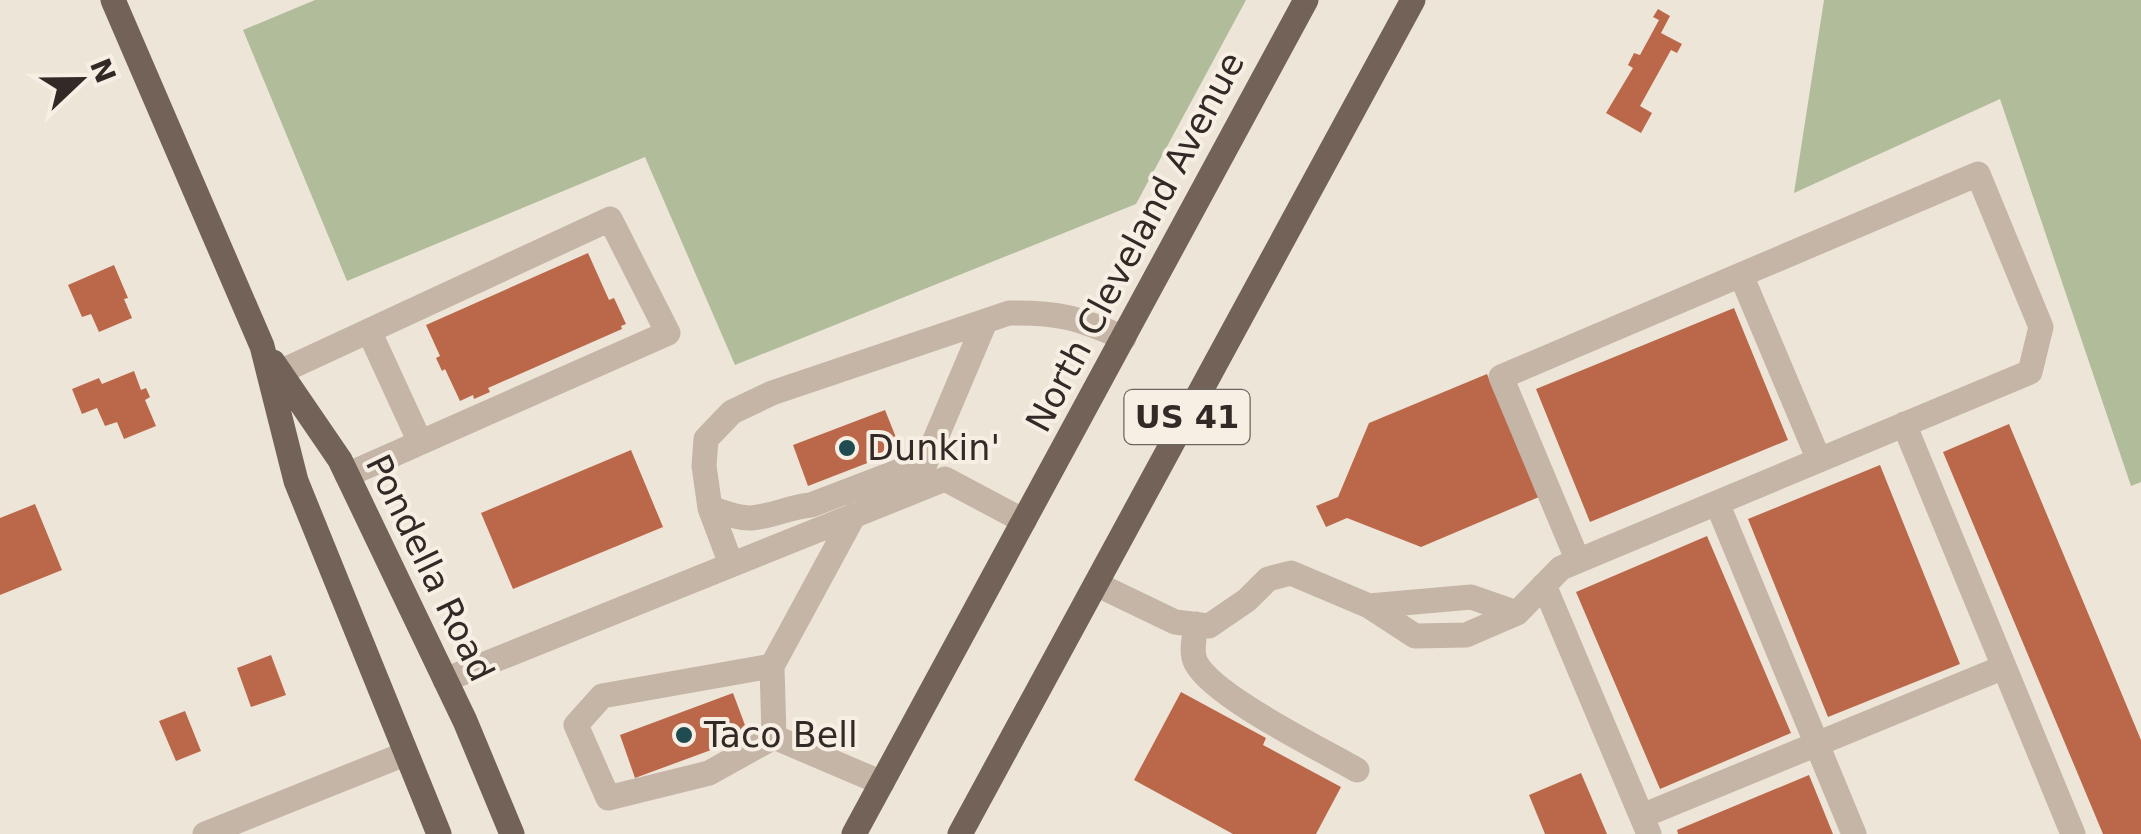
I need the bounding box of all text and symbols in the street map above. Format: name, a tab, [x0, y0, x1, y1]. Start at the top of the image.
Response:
north arrow	[30, 30, 130, 130]
street label: North Cleveland Avenue	[1018, 46, 1252, 438]
text: N	[83, 54, 122, 88]
road number: US 41	[1124, 390, 1250, 444]
place label: Dunkin'	[867, 428, 1000, 468]
marker: Dunkin'	[836, 437, 858, 459]
street label: Pondella Road	[358, 448, 502, 688]
place label: Taco Bell	[703, 715, 858, 755]
marker: Taco Bell	[673, 724, 695, 746]

